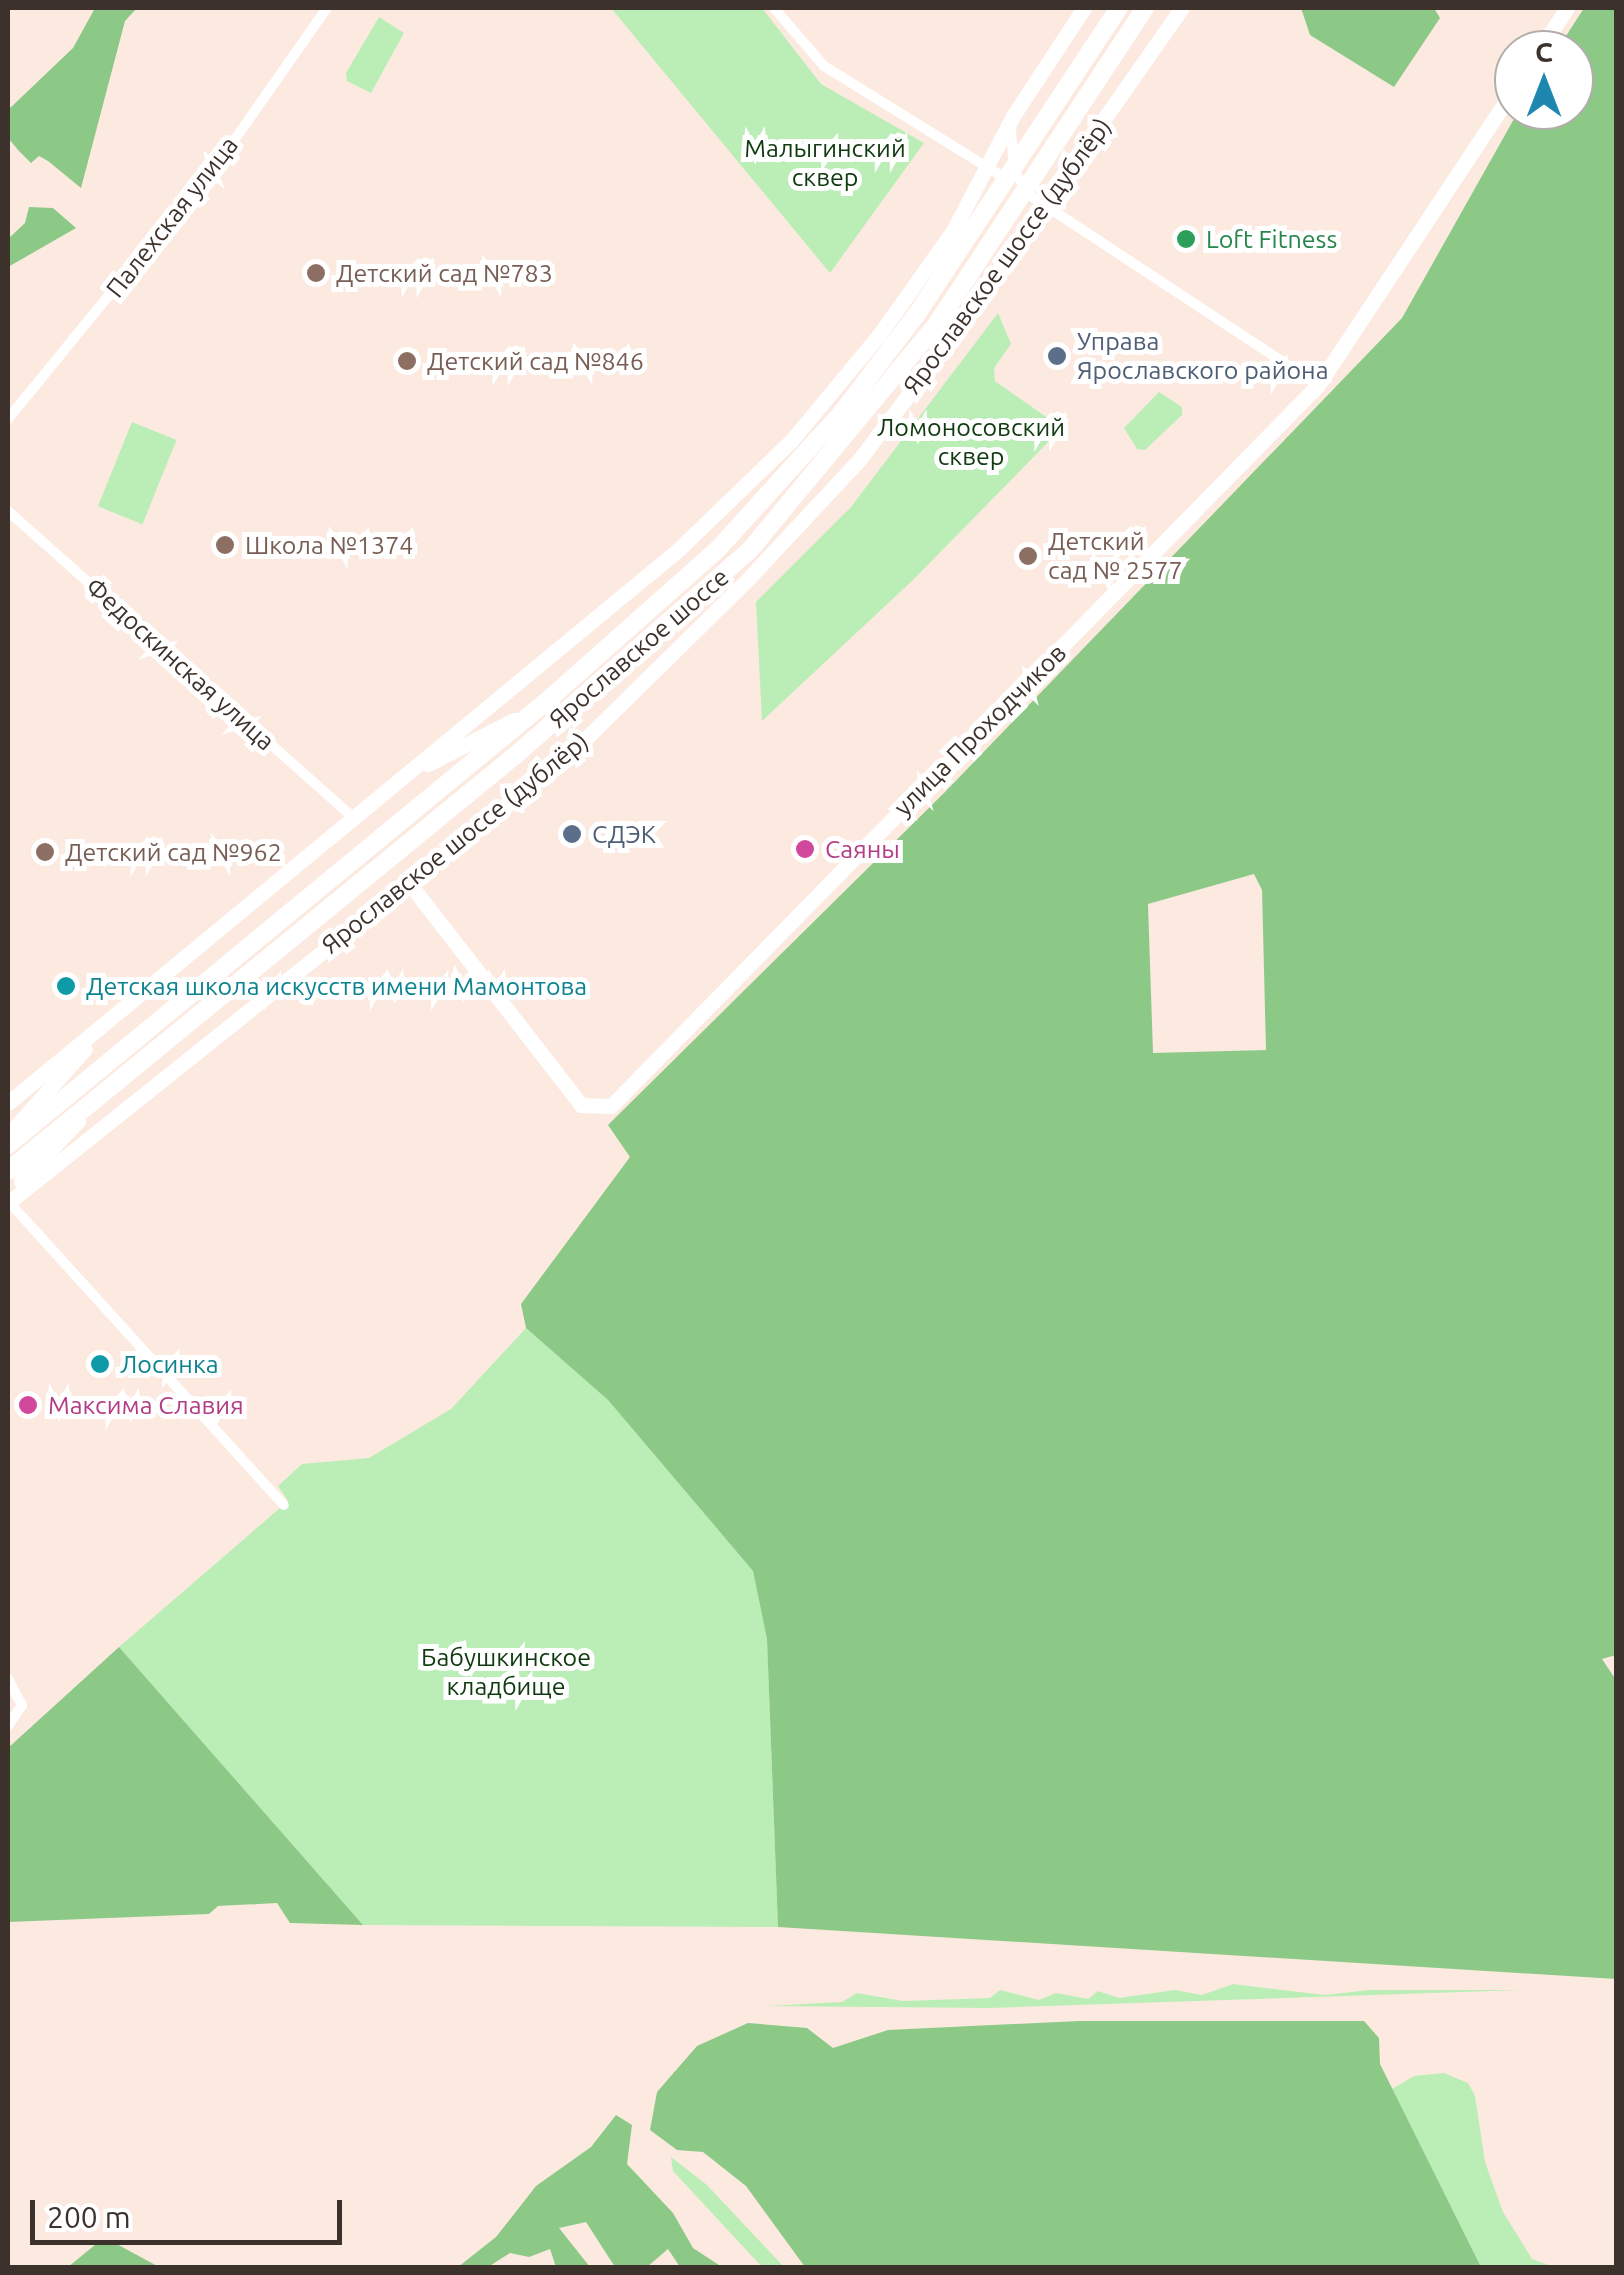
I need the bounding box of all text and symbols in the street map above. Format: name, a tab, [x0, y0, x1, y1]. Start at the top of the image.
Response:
north arrow	[1494, 30, 1594, 130]
text: С	[1535, 36, 1553, 67]
street label: Ярославское шоссе (дублёр)	[897, 112, 1117, 400]
street label: Палехская улица	[100, 131, 244, 303]
park label: Малыгинский сквер	[744, 134, 906, 193]
place label: Loft Fitness	[1206, 224, 1337, 254]
marker: Loft Fitness	[1175, 228, 1197, 250]
place label: Детский сад №783	[336, 258, 553, 288]
marker: Детский сад №783	[305, 262, 327, 284]
place label: Управа Ярославского района	[1077, 327, 1329, 386]
marker: Управа Ярославского района	[1046, 345, 1068, 367]
place label: Детский сад №846	[427, 346, 644, 376]
marker: Детский сад №846	[396, 350, 418, 372]
park label: Ломоносовский сквер	[877, 413, 1065, 472]
place label: Детский сад № 2577	[1048, 527, 1182, 586]
place label: Школа №1374	[245, 530, 413, 560]
marker: Школа №1374	[214, 534, 236, 556]
marker: Детский сад № 2577	[1017, 545, 1039, 567]
street label: Ярославское шоссе	[543, 562, 735, 734]
street label: Федоскинская улица	[80, 571, 280, 757]
street label: улица Проходчиков	[888, 638, 1072, 822]
street label: Ярославское шоссе (дублёр)	[316, 726, 594, 960]
place label: СДЭК	[592, 819, 656, 849]
marker: СДЭК	[561, 823, 583, 845]
place label: Саяны	[825, 834, 900, 864]
place label: Детский сад №962	[65, 837, 282, 867]
marker: Саяны	[794, 838, 816, 860]
marker: Детский сад №962	[34, 841, 56, 863]
place label: Детская школа искусств имени Мамонтова	[86, 971, 587, 1001]
marker: Детская школа искусств имени Мамонтова	[55, 975, 77, 997]
place label: Лосинка	[120, 1349, 219, 1379]
marker: Лосинка	[89, 1353, 111, 1375]
place label: Максима Славия	[48, 1390, 244, 1420]
marker: Максима Славия	[17, 1394, 39, 1416]
park label: Бабушкинское кладбище	[421, 1643, 591, 1702]
scale bar	[35, 2180, 348, 2242]
text: 200 m	[47, 2200, 131, 2234]

